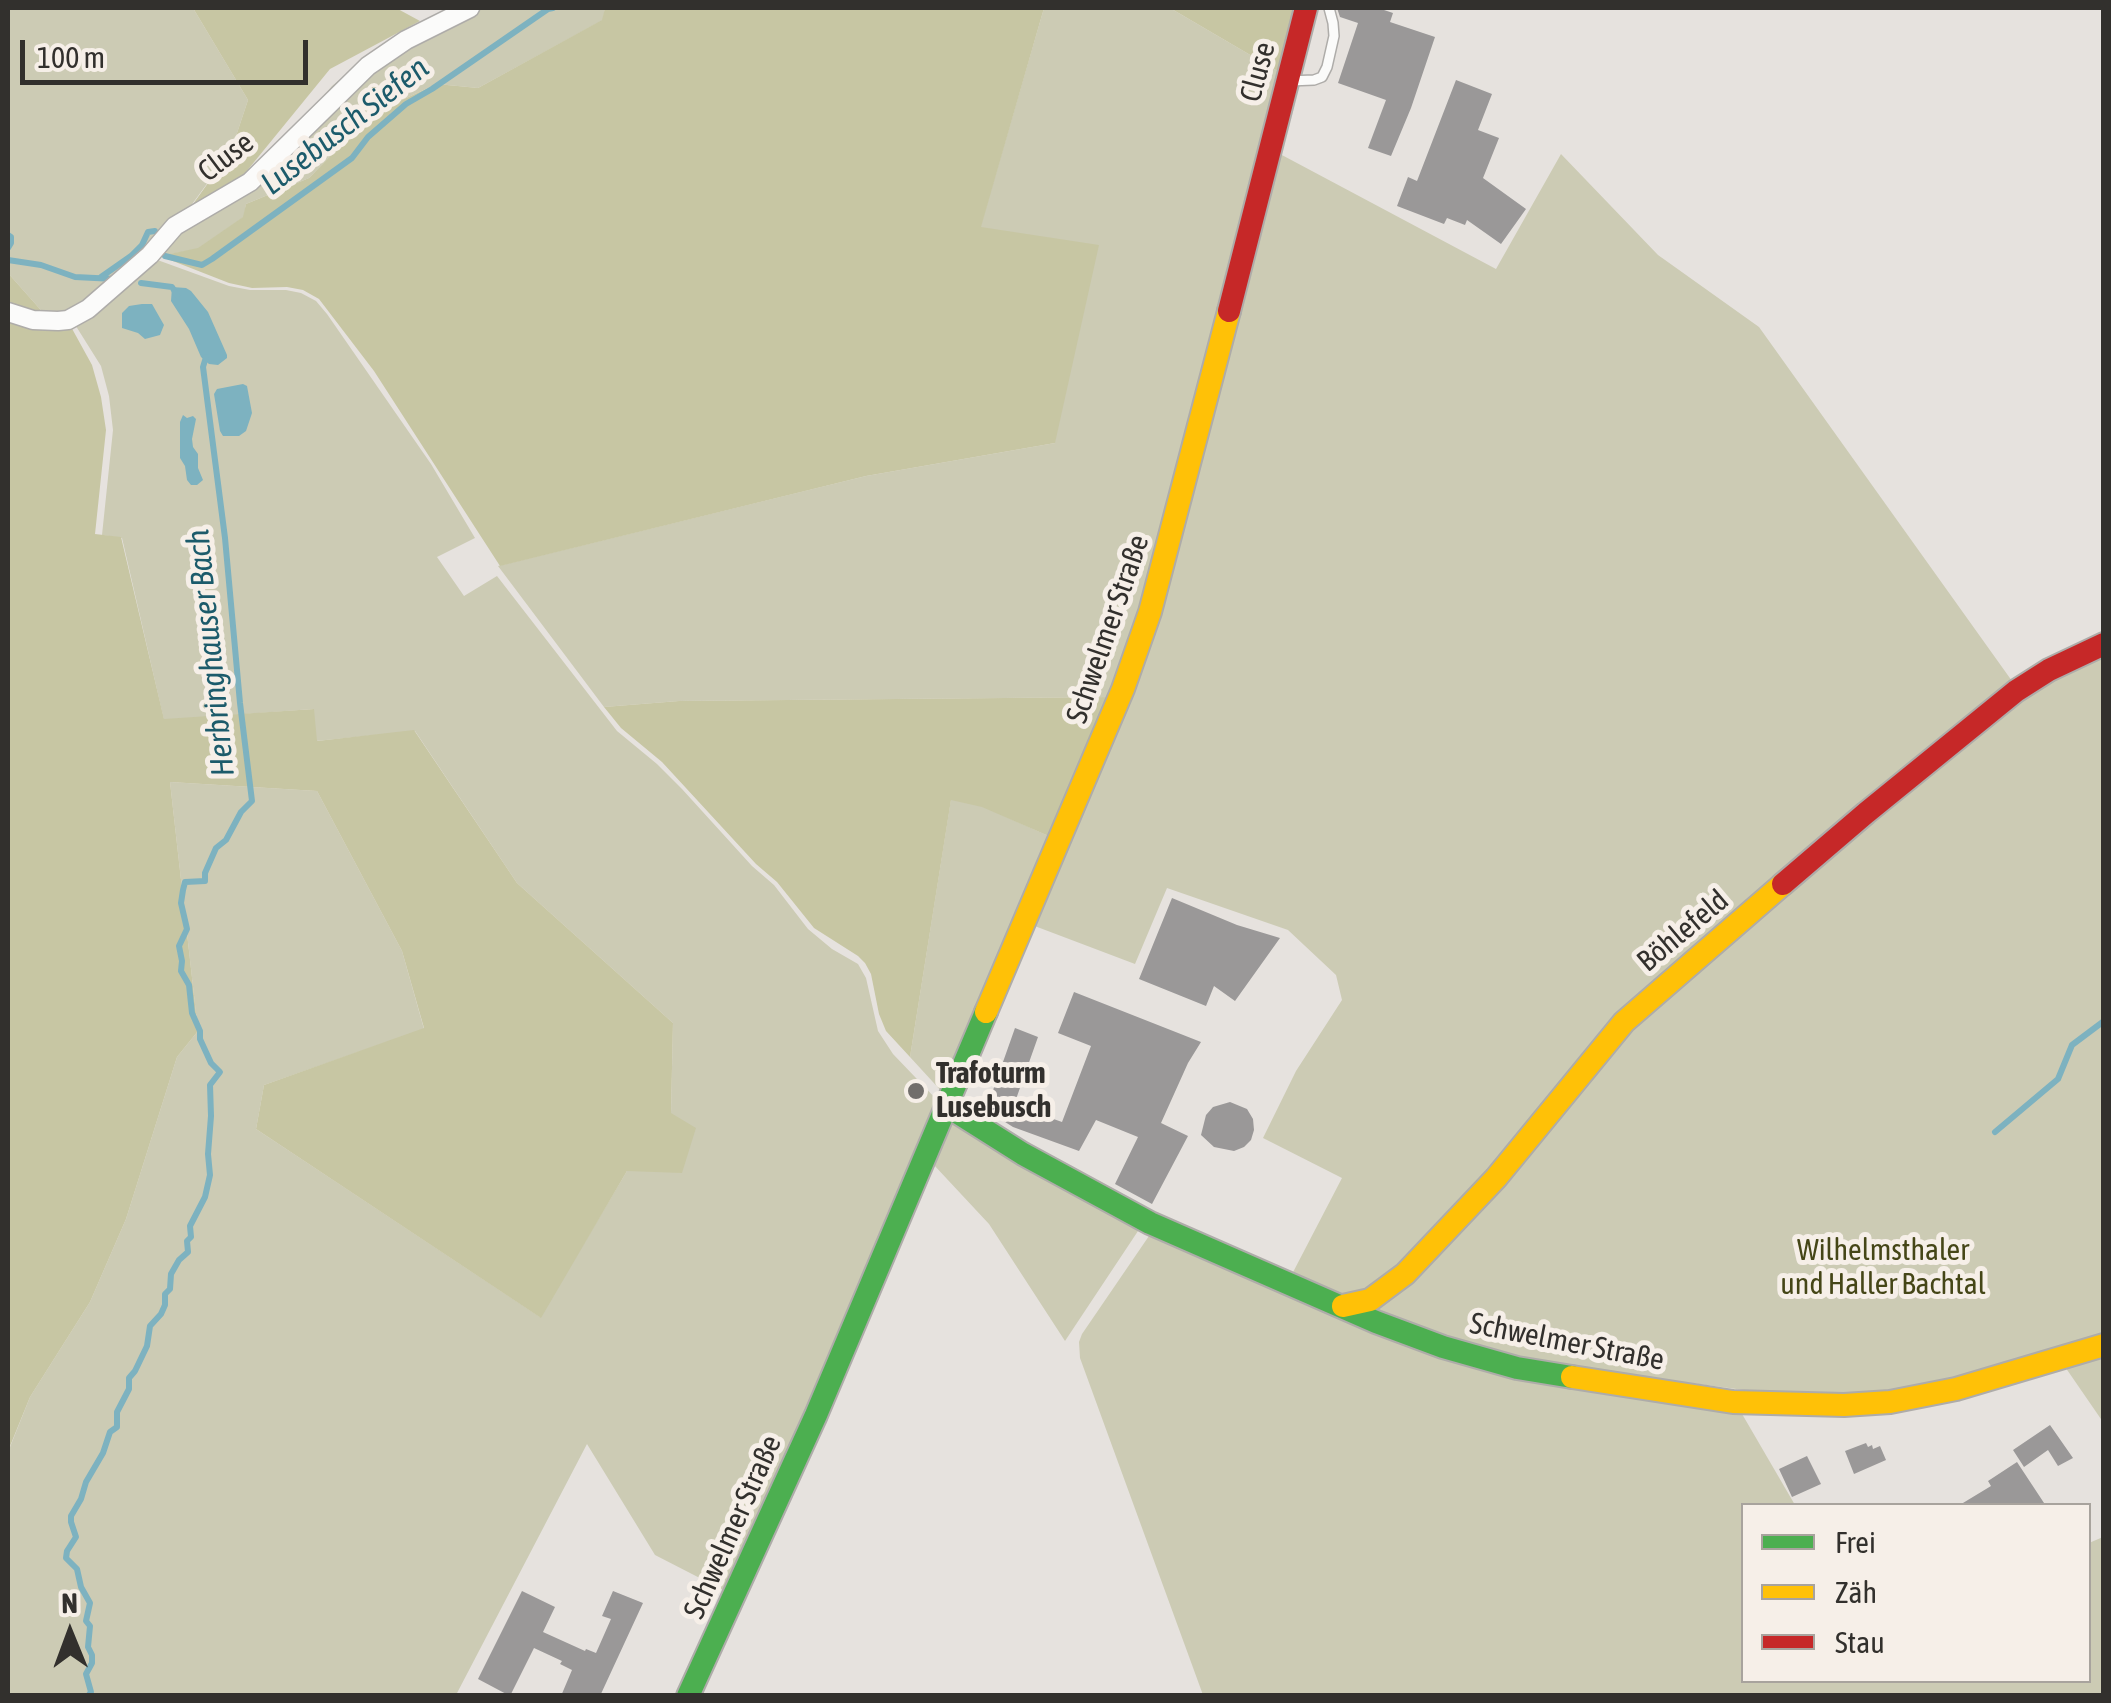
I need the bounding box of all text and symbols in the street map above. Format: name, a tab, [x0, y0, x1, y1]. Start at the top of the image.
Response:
scale bar	[25, 20, 312, 82]
street label: Cluse	[1233, 38, 1283, 106]
text: 100 m	[37, 40, 105, 74]
water label: Lusebusch Siefen	[254, 49, 436, 203]
street label: Cluse	[191, 125, 261, 189]
water label: Herbringhauser Bach	[179, 528, 243, 778]
street label: Schwelmer Straße	[1059, 530, 1157, 728]
street label: Böhlefeld	[1630, 883, 1736, 979]
place label: Trafoturm Lusebusch	[936, 1056, 1051, 1126]
marker: Trafoturm Lusebusch	[905, 1080, 927, 1102]
park label: Wilhelmsthaler und Haller Bachtal	[1780, 1233, 1986, 1304]
street label: Schwelmer Straße	[1467, 1306, 1667, 1378]
street label: Schwelmer Straße	[677, 1430, 789, 1624]
legend	[1741, 1503, 2091, 1683]
text: Frei	[1835, 1525, 1876, 1559]
text: Zäh	[1835, 1575, 1877, 1609]
north arrow	[20, 1583, 120, 1683]
text: N	[61, 1587, 78, 1619]
text: Stau	[1835, 1625, 1885, 1659]

